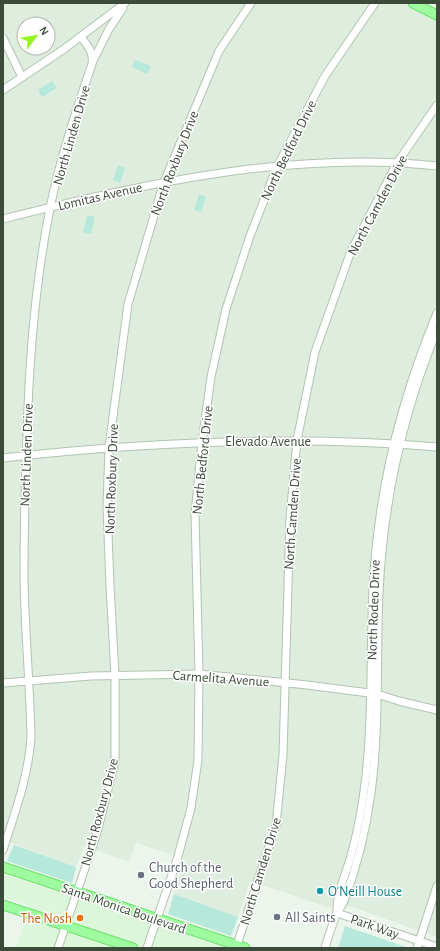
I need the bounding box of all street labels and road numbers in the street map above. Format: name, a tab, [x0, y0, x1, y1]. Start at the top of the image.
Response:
street label: North Linden Drive	[51, 84, 93, 187]
street label: North Bedford Drive	[259, 98, 319, 203]
street label: North Roxbury Drive	[149, 109, 201, 218]
street label: North Camden Drive	[345, 153, 410, 258]
street label: Lomitas Avenue	[57, 180, 144, 213]
street label: North Linden Drive	[18, 403, 36, 507]
street label: North Bedford Drive	[190, 405, 216, 515]
street label: North Roxbury Drive	[103, 423, 121, 535]
street label: Elevado Avenue	[225, 435, 311, 449]
street label: North Camden Drive	[282, 458, 304, 570]
street label: North Rodeo Drive	[365, 559, 383, 661]
street label: Carmelita Avenue	[172, 669, 270, 689]
street label: North Roxbury Drive	[79, 757, 121, 868]
street label: North Camden Drive	[238, 816, 284, 927]
street label: Santa Monica Boulevard	[60, 881, 188, 937]
street label: Park Way	[349, 912, 401, 942]

